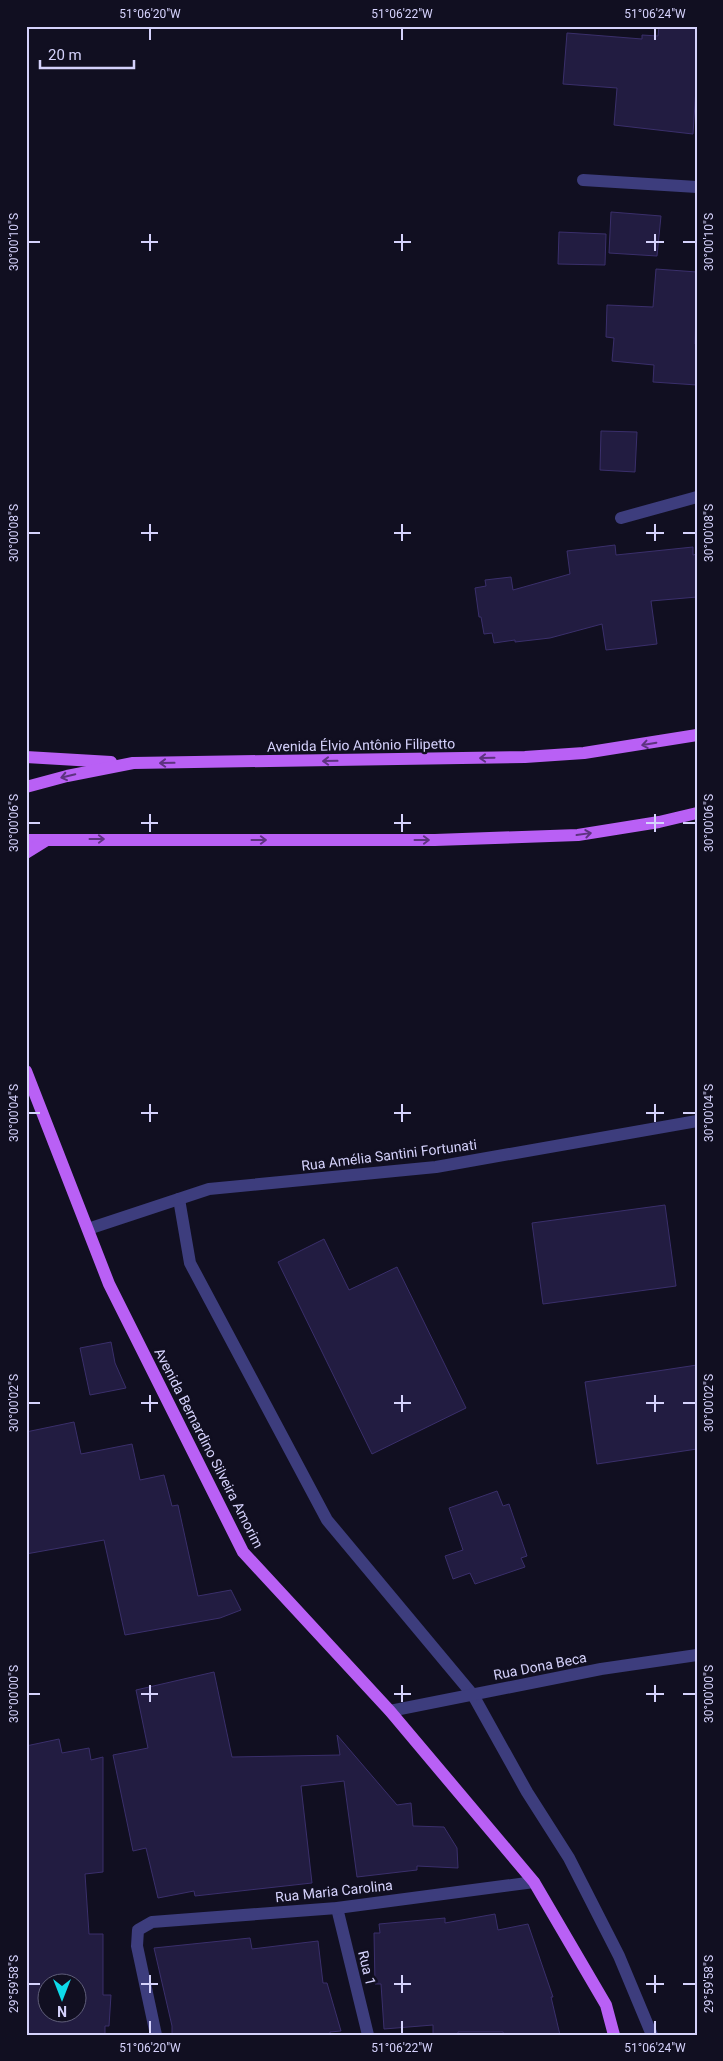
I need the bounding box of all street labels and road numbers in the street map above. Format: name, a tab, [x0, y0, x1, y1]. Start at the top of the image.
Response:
street label: Avenida Élvio Antônio Filipetto	[267, 734, 455, 755]
street label: Rua Amélia Santini Fortunati	[300, 1136, 478, 1174]
street label: Avenida Bernardino Silveira Amorim	[151, 1345, 267, 1551]
street label: Rua Dona Beca	[492, 1649, 588, 1683]
street label: Rua Maria Carolina	[274, 1877, 394, 1905]
street label: Rua 1	[355, 1949, 379, 1987]

